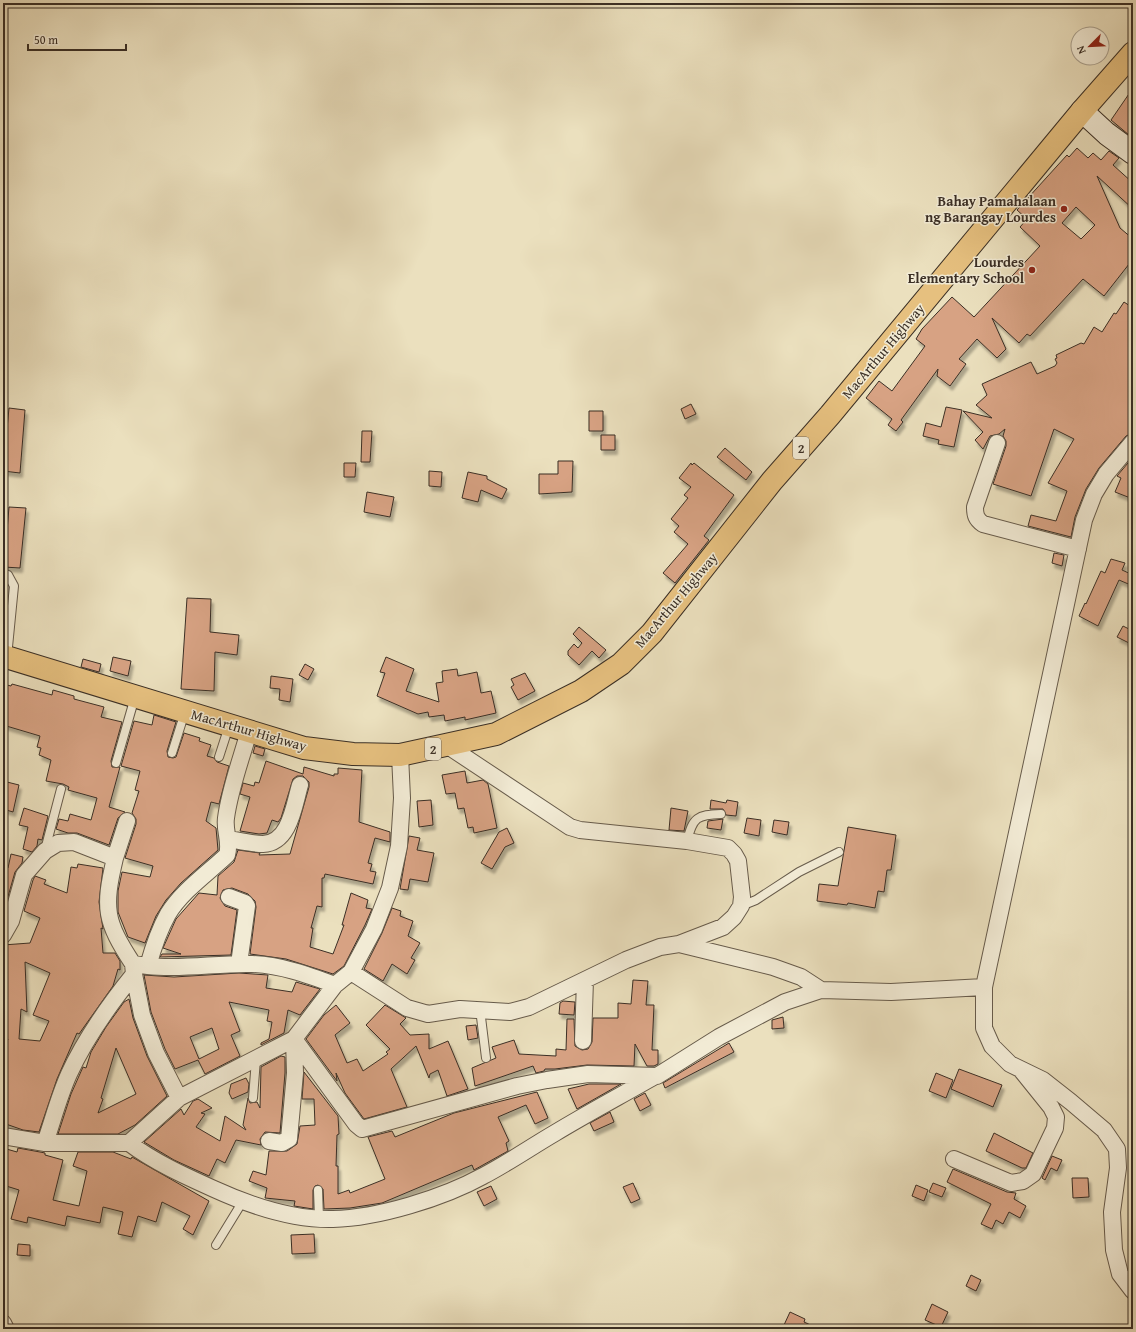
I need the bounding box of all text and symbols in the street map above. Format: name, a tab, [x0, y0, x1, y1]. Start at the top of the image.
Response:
scale bar	[28, 26, 126, 52]
north arrow	[1070, 26, 1110, 66]
text: 50 m	[34, 31, 58, 48]
text: N	[1072, 43, 1090, 57]
place label: Bahay Pamahalaan ng Barangay Lourdes	[925, 191, 1057, 227]
marker: Bahay Pamahalaan ng Barangay Lourdes	[1059, 204, 1069, 214]
place label: Lourdes Elementary School	[908, 252, 1025, 288]
marker: Lourdes Elementary School	[1027, 265, 1037, 275]
street label: MacArthur Highway	[837, 299, 929, 403]
road number: 2	[793, 437, 809, 459]
street label: MacArthur Highway	[630, 548, 722, 652]
street label: MacArthur Highway	[189, 704, 309, 756]
road number: 2	[425, 738, 441, 760]

